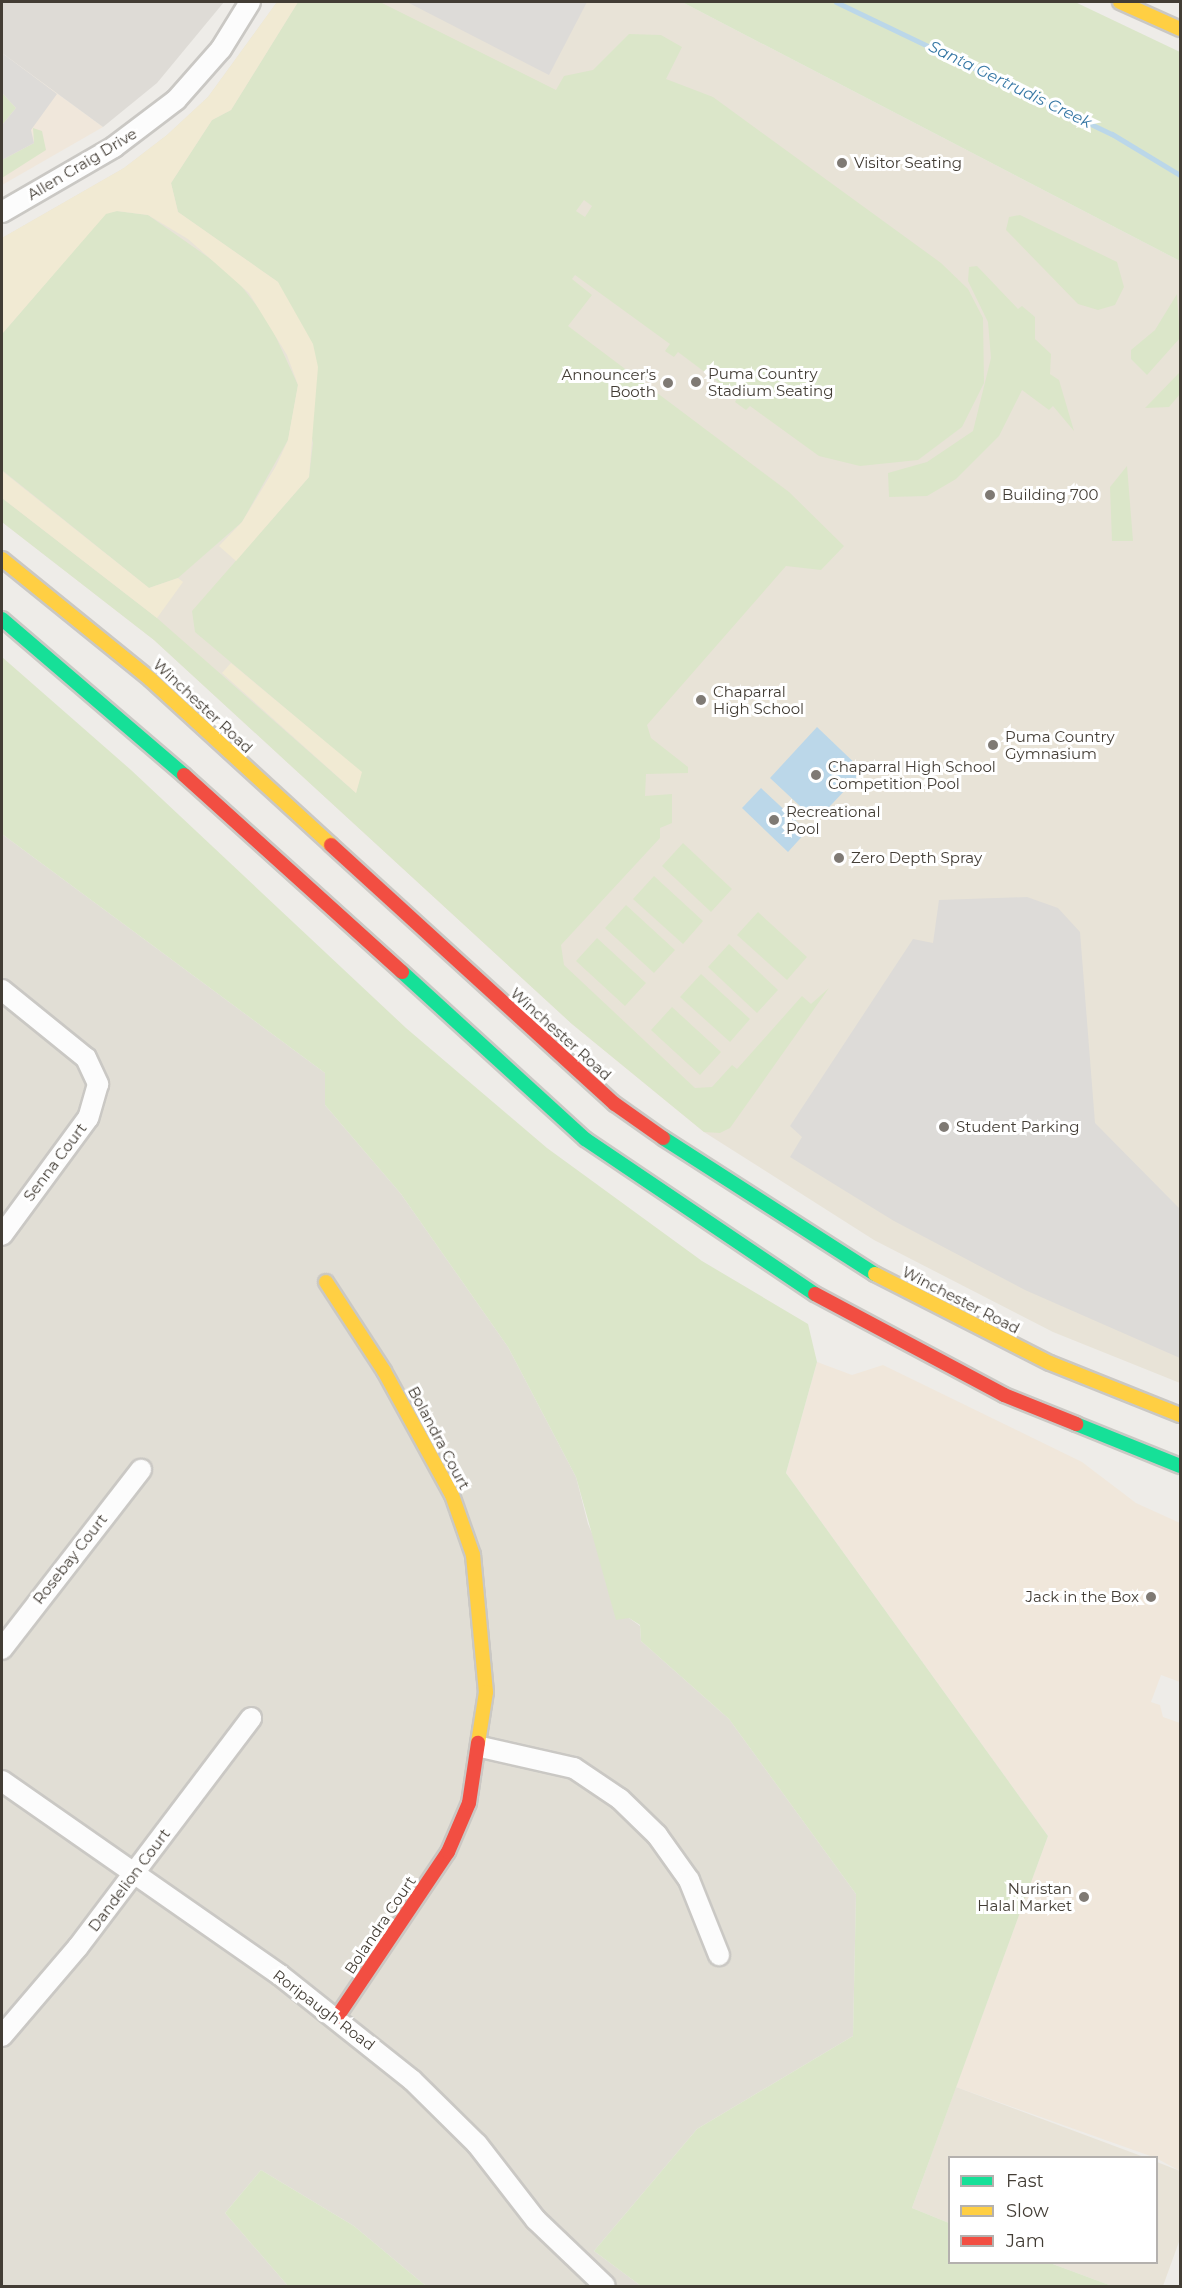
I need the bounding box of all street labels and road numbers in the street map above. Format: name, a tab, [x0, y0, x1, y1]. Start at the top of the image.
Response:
street label: Allen Craig Drive	[24, 124, 140, 204]
street label: Winchester Road	[150, 655, 256, 757]
street label: Winchester Road	[507, 984, 615, 1084]
street label: Senna Court	[20, 1119, 90, 1205]
street label: Winchester Road	[899, 1263, 1023, 1337]
street label: Bolandra Court	[404, 1383, 474, 1493]
street label: Rosebay Court	[29, 1510, 111, 1608]
street label: Dandelion Court	[84, 1825, 174, 1935]
street label: Bolandra Court	[341, 1873, 419, 1977]
street label: Roripaugh Road	[270, 1966, 378, 2054]

